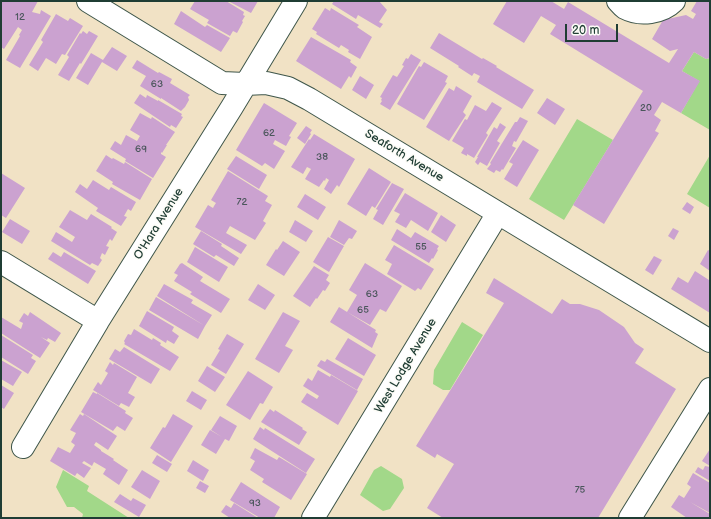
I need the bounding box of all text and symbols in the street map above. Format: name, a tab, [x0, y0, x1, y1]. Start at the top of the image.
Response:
house number: 12	[15, 11, 25, 23]
scale bar	[567, 16, 620, 42]
text: 20 m	[572, 23, 599, 38]
house number: 63	[151, 78, 163, 90]
house number: 20	[640, 102, 652, 114]
house number: 62	[263, 127, 275, 139]
street label: Seaforth Avenue	[362, 127, 446, 185]
house number: 69	[135, 143, 147, 155]
house number: 38	[316, 151, 328, 163]
street label: O'Hara Avenue	[131, 186, 187, 262]
house number: 72	[237, 196, 247, 208]
house number: 55	[415, 241, 427, 253]
house number: 63	[366, 288, 378, 300]
house number: 65	[357, 304, 369, 316]
street label: West Lodge Avenue	[372, 316, 440, 416]
house number: 75	[575, 484, 585, 496]
house number: 93	[249, 497, 261, 509]

